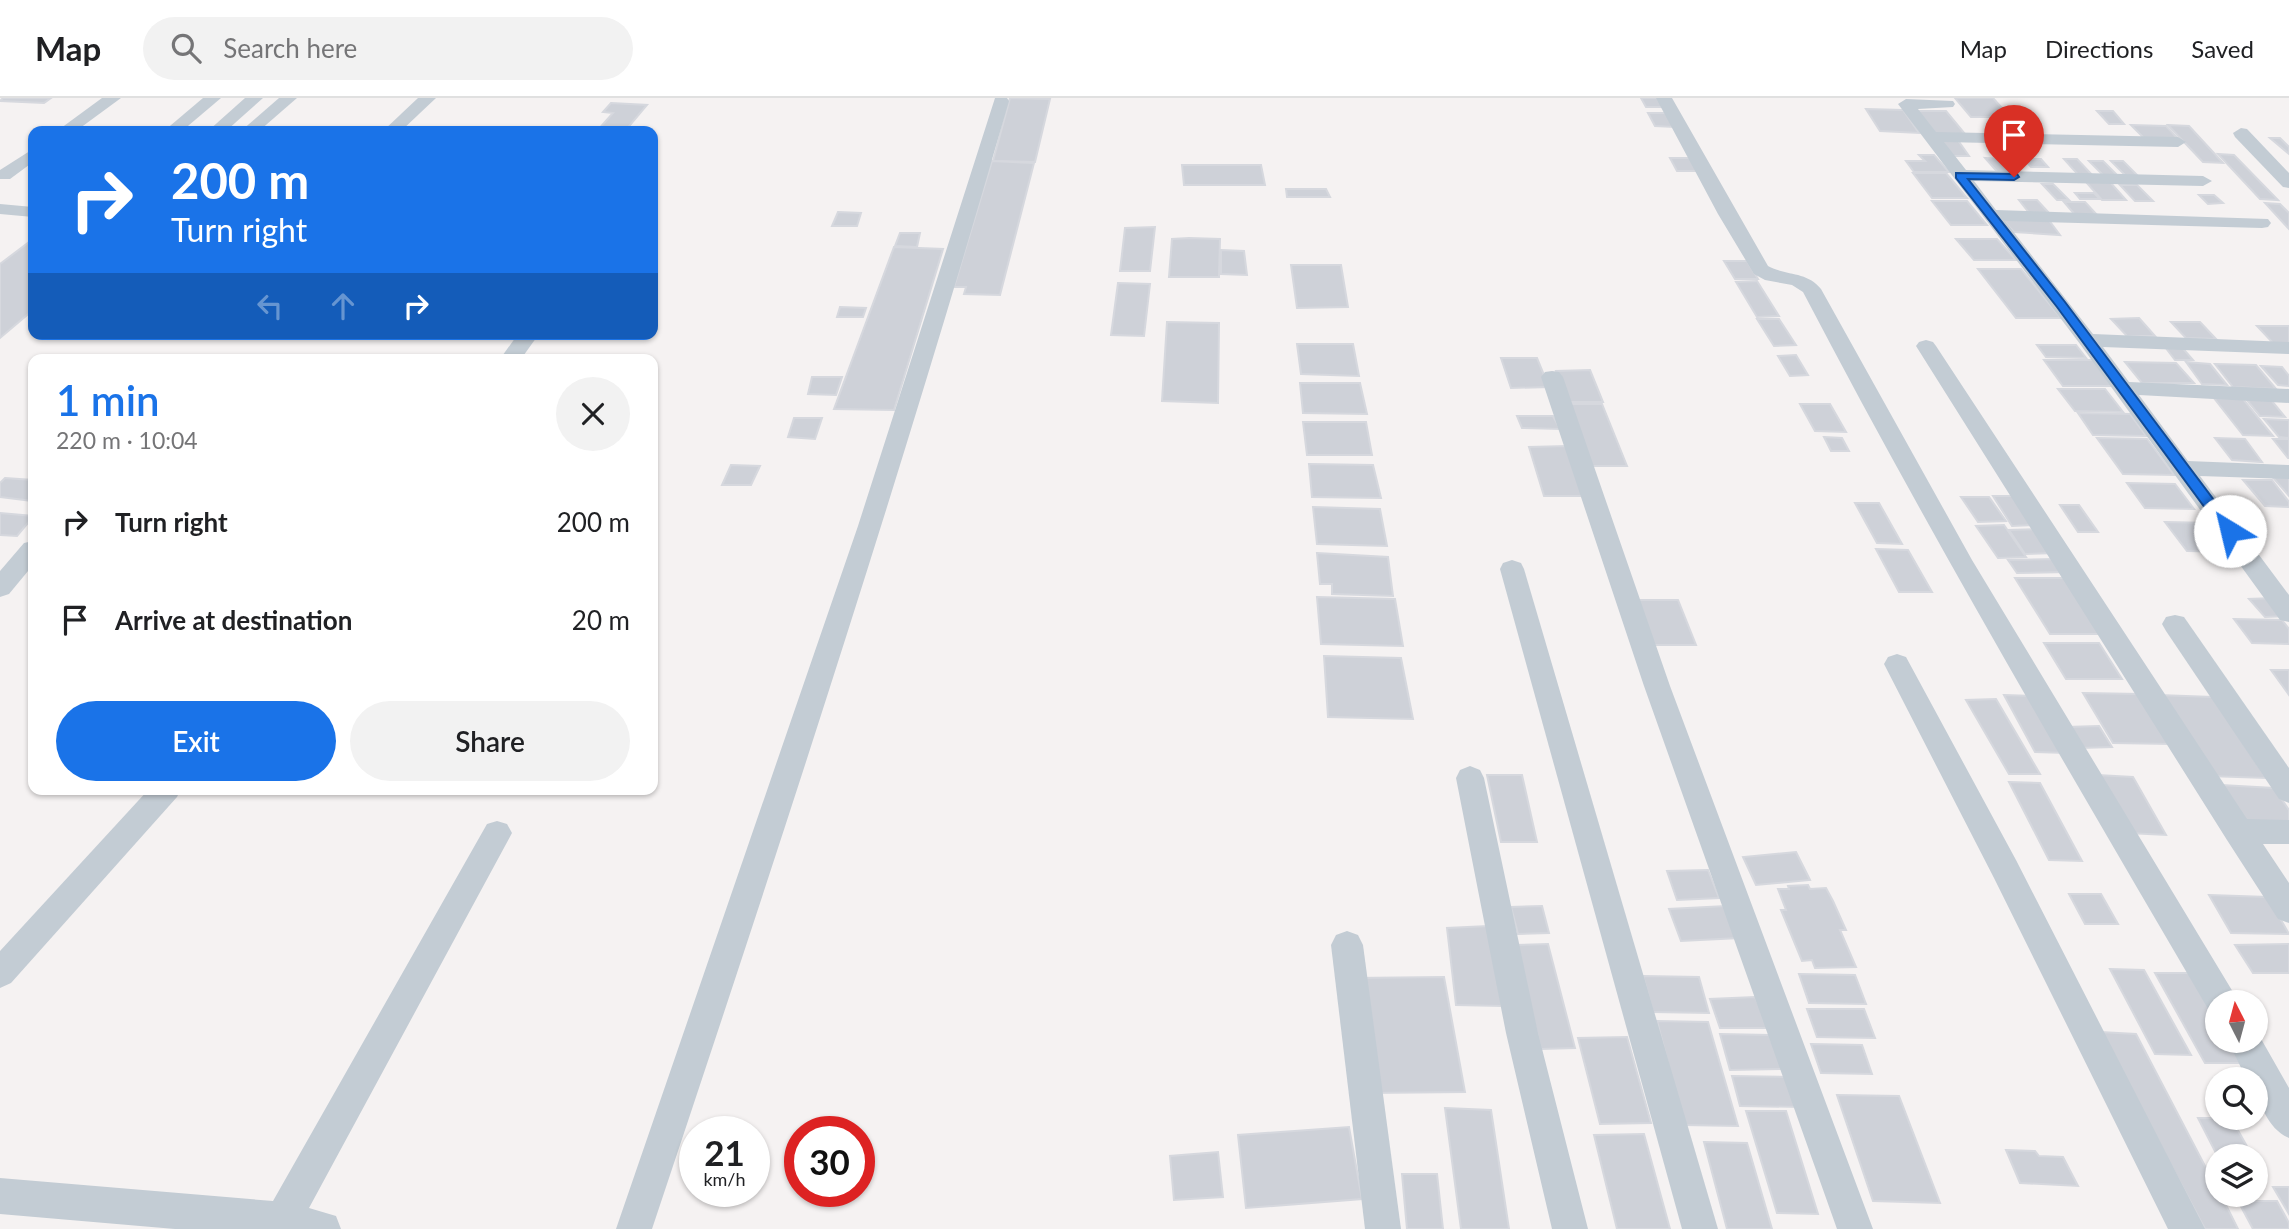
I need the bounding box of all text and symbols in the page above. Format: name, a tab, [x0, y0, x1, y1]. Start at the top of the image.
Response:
search box	[143, 17, 633, 80]
text: Map	[35, 28, 101, 68]
icon: search	[167, 29, 205, 67]
text: Search here	[223, 32, 357, 64]
text: Map	[1960, 34, 2007, 63]
text: Directions	[2045, 34, 2153, 63]
text: Saved	[2191, 34, 2254, 63]
pin	[1984, 105, 2044, 177]
icon: arrive	[1995, 116, 2033, 154]
text: 200 m	[171, 151, 309, 209]
icon: right	[56, 154, 147, 245]
text: Turn right	[171, 210, 307, 249]
icon: left	[251, 287, 289, 325]
icon: ahead	[324, 287, 362, 325]
icon: right	[397, 287, 435, 325]
text: 1 min	[56, 375, 160, 425]
button: close	[556, 377, 630, 451]
text: 220 m · 10:04	[56, 426, 198, 454]
position arrow	[2193, 494, 2267, 568]
icon: right	[56, 503, 94, 541]
text: Turn right	[115, 506, 228, 538]
text: 200 m	[557, 506, 630, 538]
icon: arrive	[56, 601, 94, 639]
text: Arrive at destination	[115, 604, 352, 636]
text: 20 m	[572, 604, 630, 636]
button: Exit	[56, 701, 336, 781]
button: Share	[350, 701, 630, 781]
north arrow	[2205, 990, 2268, 1054]
map controls	[2205, 990, 2268, 1207]
button: search	[2205, 1067, 2268, 1130]
speed limit sign: 30	[784, 1116, 875, 1207]
text: 21	[704, 1131, 745, 1173]
button: layers	[2205, 1144, 2268, 1207]
text: km/h	[703, 1168, 746, 1190]

